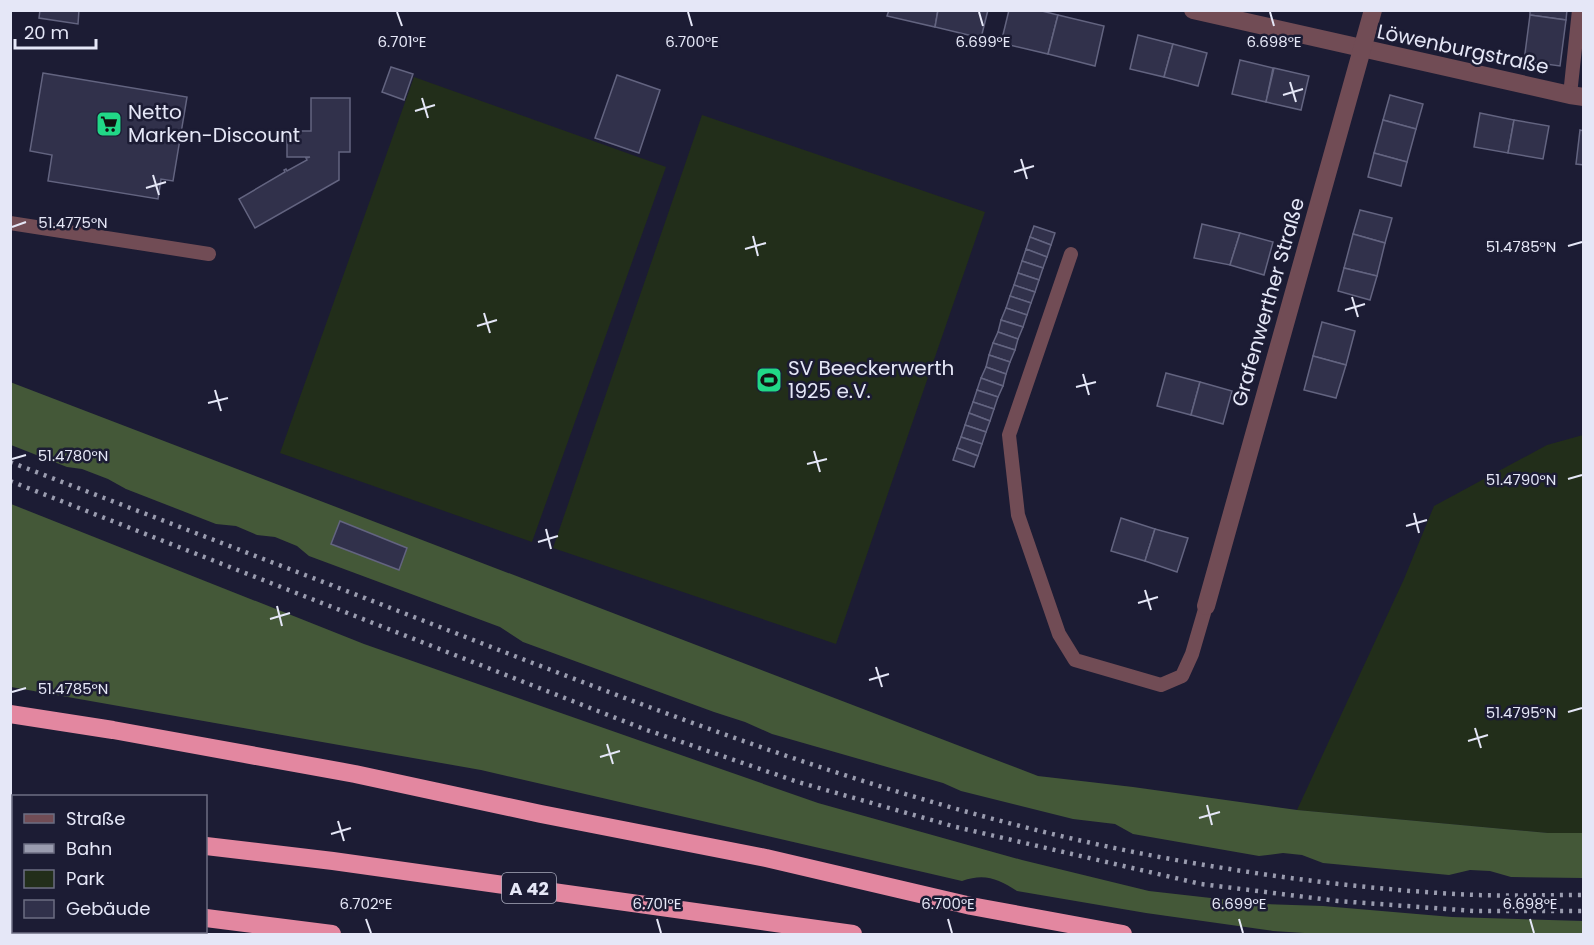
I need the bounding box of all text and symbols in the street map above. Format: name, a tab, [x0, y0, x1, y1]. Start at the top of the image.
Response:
scale bar	[15, 12, 96, 50]
street label: Löwenburgstraße	[1374, 17, 1552, 81]
text: 20 m	[24, 20, 69, 45]
text: 6.701°E	[378, 31, 426, 52]
text: 6.700°E	[665, 31, 719, 52]
text: 6.699°E	[956, 31, 1010, 52]
text: 6.698°E	[1247, 31, 1301, 52]
place label: Netto Marken-Discount	[128, 98, 300, 149]
supermarket icon: Netto Marken-Discount	[94, 109, 124, 139]
street label: Grafenwerther Straße	[1225, 194, 1311, 410]
text: 51.4775°N	[38, 212, 108, 233]
text: 51.4785°N	[1486, 236, 1556, 257]
place label: SV Beeckerwerth 1925 e.V.	[788, 354, 954, 405]
sports icon: SV Beeckerwerth 1925 e.V.	[754, 365, 784, 395]
text: 51.4780°N	[38, 445, 108, 466]
text: 51.4790°N	[1486, 469, 1556, 490]
text: 51.4785°N	[38, 678, 108, 699]
text: 51.4795°N	[1486, 702, 1556, 723]
legend	[12, 795, 207, 933]
text: Straße	[66, 806, 125, 831]
text: Bahn	[66, 836, 112, 861]
text: Park	[66, 866, 105, 891]
road number: A 42	[502, 873, 556, 903]
text: 6.702°E	[340, 893, 392, 914]
text: 6.701°E	[633, 893, 681, 914]
text: 6.700°E	[921, 893, 975, 914]
text: 6.699°E	[1212, 893, 1266, 914]
text: 6.698°E	[1503, 893, 1557, 914]
text: Gebäude	[66, 896, 150, 921]

